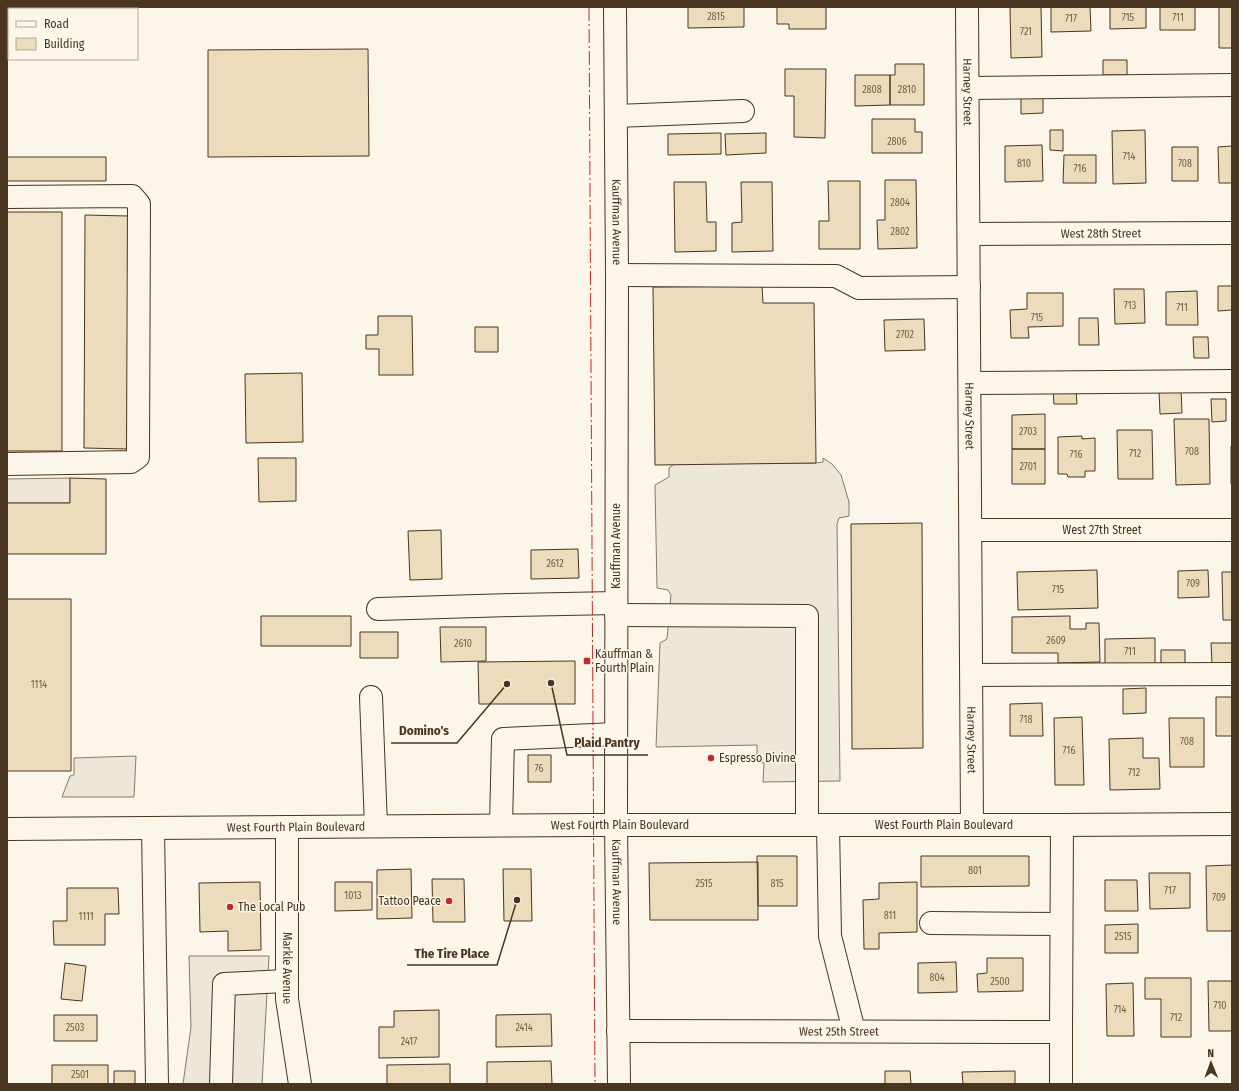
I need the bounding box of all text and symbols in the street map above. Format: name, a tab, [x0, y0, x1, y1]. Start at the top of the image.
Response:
legend	[8, 8, 138, 60]
house number: 2815	[707, 11, 725, 23]
house number: 715	[1122, 12, 1135, 24]
house number: 711	[1172, 12, 1184, 24]
house number: 717	[1065, 13, 1077, 25]
text: Road	[44, 17, 69, 31]
house number: 721	[1020, 26, 1032, 38]
text: Building	[44, 37, 85, 51]
street label: Harney Street	[960, 58, 975, 126]
house number: 2808	[862, 84, 882, 96]
house number: 2810	[898, 84, 916, 96]
house number: 2806	[887, 136, 907, 148]
house number: 714	[1123, 151, 1135, 163]
house number: 810	[1017, 158, 1031, 170]
house number: 708	[1178, 158, 1192, 170]
house number: 716	[1074, 163, 1086, 175]
street label: Kauffman Avenue	[609, 179, 624, 265]
house number: 2804	[890, 197, 910, 209]
house number: 2802	[891, 226, 910, 238]
street label: West 28th Street	[1061, 226, 1141, 241]
house number: 713	[1124, 300, 1137, 312]
house number: 711	[1176, 302, 1188, 314]
house number: 715	[1031, 312, 1044, 324]
house number: 2702	[896, 329, 914, 341]
street label: Harney Street	[962, 382, 977, 450]
house number: 2703	[1019, 426, 1037, 438]
house number: 708	[1185, 446, 1199, 458]
house number: 712	[1129, 448, 1142, 460]
house number: 716	[1070, 449, 1082, 461]
house number: 2701	[1019, 461, 1037, 473]
street label: Kauffman Avenue	[609, 503, 623, 589]
street label: West 27th Street	[1062, 523, 1142, 537]
house number: 2612	[546, 558, 564, 570]
house number: 709	[1186, 578, 1200, 590]
house number: 715	[1052, 584, 1065, 596]
house number: 2609	[1046, 635, 1066, 647]
house number: 2610	[454, 638, 472, 650]
house number: 711	[1124, 646, 1136, 658]
place label: Kauffman & Fourth Plain	[595, 647, 654, 675]
marker: Kauffman & Fourth Plain	[582, 656, 592, 666]
house number: 1114	[31, 679, 47, 691]
street label: Harney Street	[964, 706, 979, 774]
house number: 718	[1020, 714, 1032, 726]
callout: Domino's	[391, 718, 457, 743]
text: Domino's	[399, 723, 449, 738]
callout: Plaid Pantry	[567, 730, 648, 755]
text: Plaid Pantry	[574, 735, 640, 750]
house number: 708	[1180, 736, 1194, 748]
house number: 716	[1063, 745, 1075, 757]
place label: Espresso Divine	[719, 751, 796, 765]
marker: Espresso Divine	[706, 753, 716, 763]
house number: 76	[535, 763, 543, 775]
house number: 712	[1128, 767, 1141, 779]
street label: West Fourth Plain Boulevard	[551, 818, 689, 832]
street label: West Fourth Plain Boulevard	[875, 818, 1013, 832]
street label: West Fourth Plain Boulevard	[227, 820, 365, 834]
street label: Kauffman Avenue	[609, 839, 624, 925]
house number: 801	[968, 865, 982, 877]
house number: 2515	[696, 878, 713, 890]
house number: 815	[770, 878, 784, 890]
house number: 717	[1164, 885, 1176, 897]
house number: 1013	[344, 890, 362, 902]
house number: 709	[1212, 892, 1226, 904]
place label: Tattoo Peace	[379, 894, 441, 908]
marker: Tattoo Peace	[444, 896, 454, 906]
place label: The Local Pub	[238, 900, 305, 914]
marker: The Local Pub	[225, 902, 235, 912]
house number: 811	[884, 910, 896, 922]
house number: 1111	[78, 911, 94, 923]
house number: 2515	[1115, 931, 1132, 943]
street label: Markle Avenue	[280, 932, 295, 1005]
callout: The Tire Place	[407, 940, 497, 965]
text: The Tire Place	[415, 946, 490, 961]
house number: 804	[929, 972, 945, 984]
house number: 2500	[990, 976, 1010, 988]
house number: 710	[1213, 1000, 1227, 1012]
house number: 714	[1114, 1004, 1126, 1016]
house number: 712	[1170, 1012, 1183, 1024]
house number: 2503	[66, 1022, 85, 1034]
house number: 2414	[515, 1022, 533, 1034]
street label: West 25th Street	[799, 1024, 879, 1039]
house number: 2417	[401, 1036, 417, 1048]
north arrow	[1191, 1043, 1231, 1083]
text: N	[1207, 1047, 1214, 1060]
house number: 2501	[71, 1069, 89, 1081]

